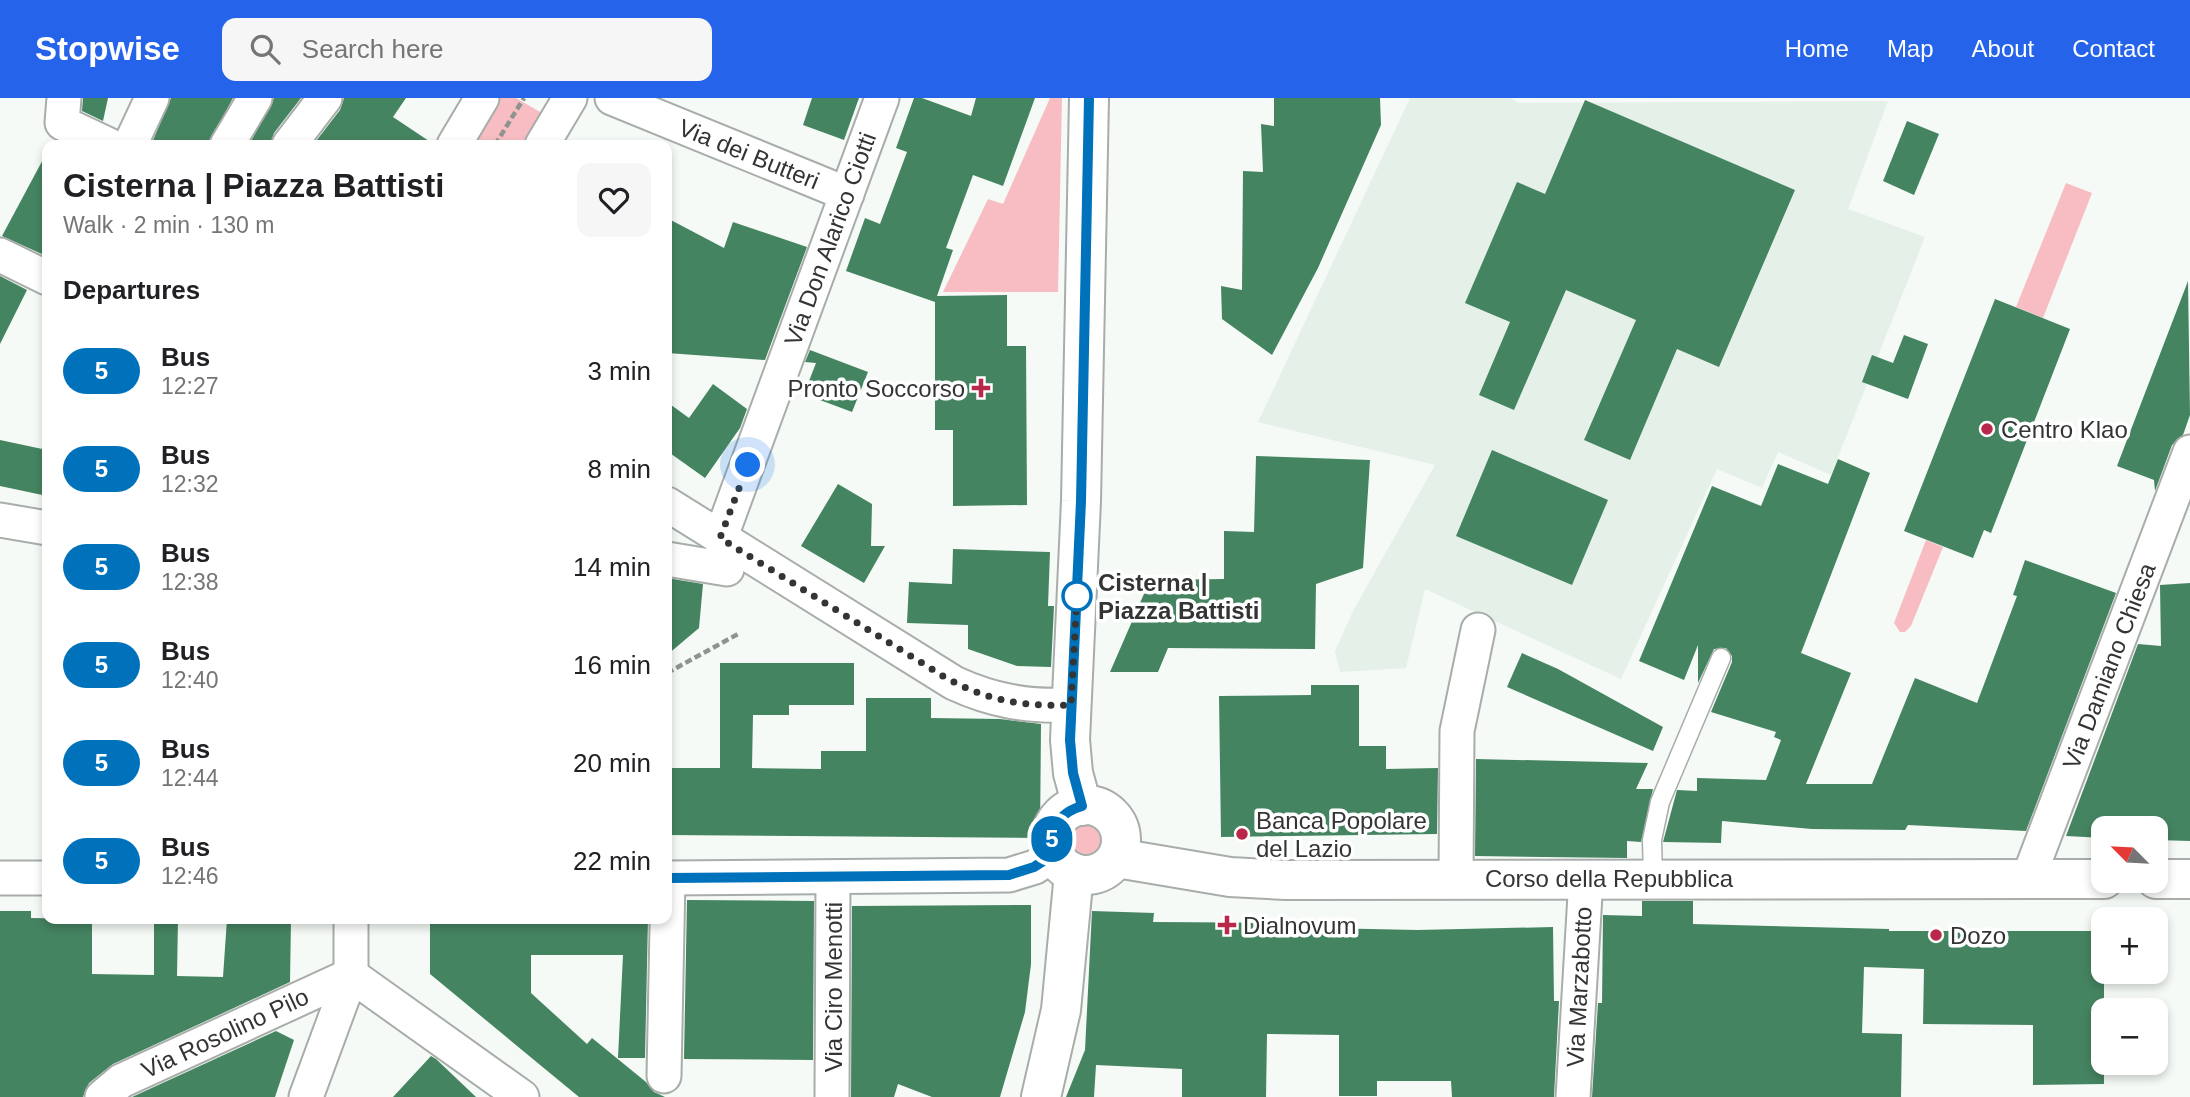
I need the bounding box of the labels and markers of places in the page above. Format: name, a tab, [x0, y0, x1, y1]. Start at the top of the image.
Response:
place label: Pronto Soccorso	[788, 375, 965, 402]
marker: Pronto Soccorso	[971, 378, 991, 398]
place label: Centro Klao	[2001, 416, 2128, 443]
marker: Centro Klao	[1979, 421, 1995, 437]
place label: Cisterna | Piazza Battisti	[1098, 569, 1259, 624]
marker: Cisterna | Piazza Battisti	[1062, 581, 1092, 611]
place label: Banca Popolare del Lazio	[1256, 807, 1427, 862]
marker: Banca Popolare del Lazio	[1234, 826, 1250, 842]
place label: Dialnovum	[1243, 912, 1356, 939]
marker: Dialnovum	[1217, 915, 1237, 935]
place label: Dozo	[1950, 922, 2006, 949]
marker: Dozo	[1928, 927, 1944, 943]

